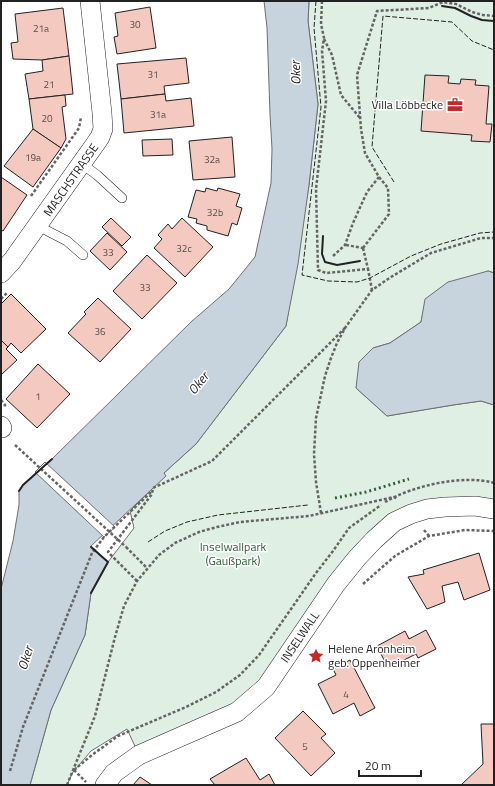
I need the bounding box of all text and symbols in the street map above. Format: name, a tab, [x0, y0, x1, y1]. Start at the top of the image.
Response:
house number: 30	[129, 17, 141, 32]
house number: 21a	[33, 21, 49, 36]
water label: Oker	[285, 59, 305, 85]
house number: 31	[147, 67, 159, 82]
house number: 21	[43, 77, 55, 92]
place label: Villa Löbbecke	[372, 95, 443, 114]
office icon: Villa Löbbecke	[446, 96, 464, 114]
house number: 31a	[150, 107, 166, 122]
house number: 20	[41, 111, 53, 126]
street label: MASCHSTRASSE	[38, 139, 103, 220]
house number: 19a	[25, 150, 41, 165]
house number: 32a	[204, 152, 220, 167]
house number: 32b	[207, 205, 223, 220]
house number: 32c	[176, 241, 192, 256]
house number: 33	[102, 245, 114, 260]
house number: 33	[139, 280, 151, 295]
house number: 36	[94, 324, 106, 339]
water label: Oker	[183, 366, 214, 399]
house number: 1	[35, 389, 41, 404]
park label: Inselwallpark (Gaußpark)	[200, 537, 267, 570]
street label: INSELWALL	[275, 607, 324, 666]
place label: Helene Aronheim geb. Oppenheimer	[328, 639, 420, 672]
water label: Oker	[12, 642, 39, 672]
place icon: Helene Aronheim geb. Oppenheimer	[307, 647, 325, 665]
house number: 4	[343, 687, 349, 702]
house number: 5	[302, 739, 308, 754]
scale bar	[359, 752, 421, 778]
text: 20 m	[365, 756, 391, 775]

